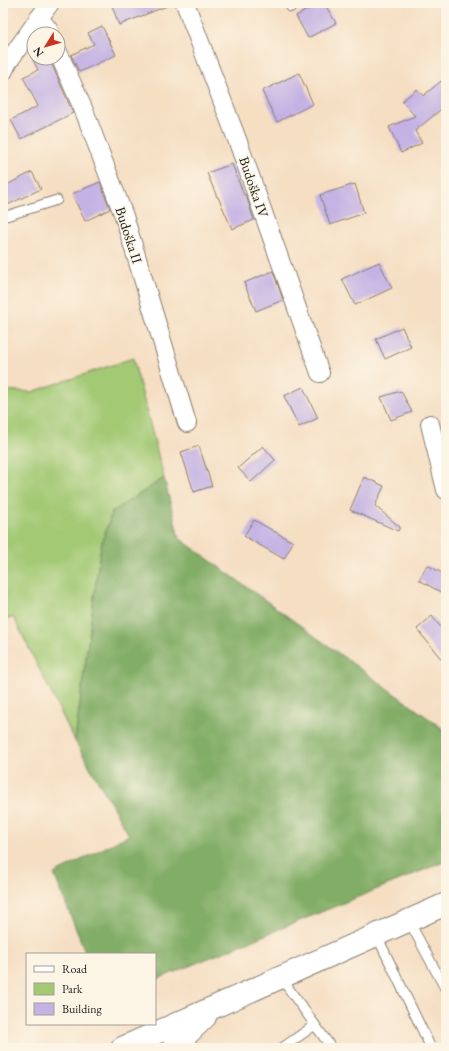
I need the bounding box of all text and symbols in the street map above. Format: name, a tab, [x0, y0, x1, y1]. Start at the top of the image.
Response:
north arrow	[26, 26, 66, 66]
text: N	[30, 44, 46, 60]
street label: Budoška IV	[235, 154, 273, 220]
street label: Budoška II	[111, 204, 147, 266]
legend	[26, 953, 156, 1025]
text: Road	[62, 961, 88, 977]
text: Park	[62, 981, 83, 997]
text: Building	[62, 1001, 103, 1017]

